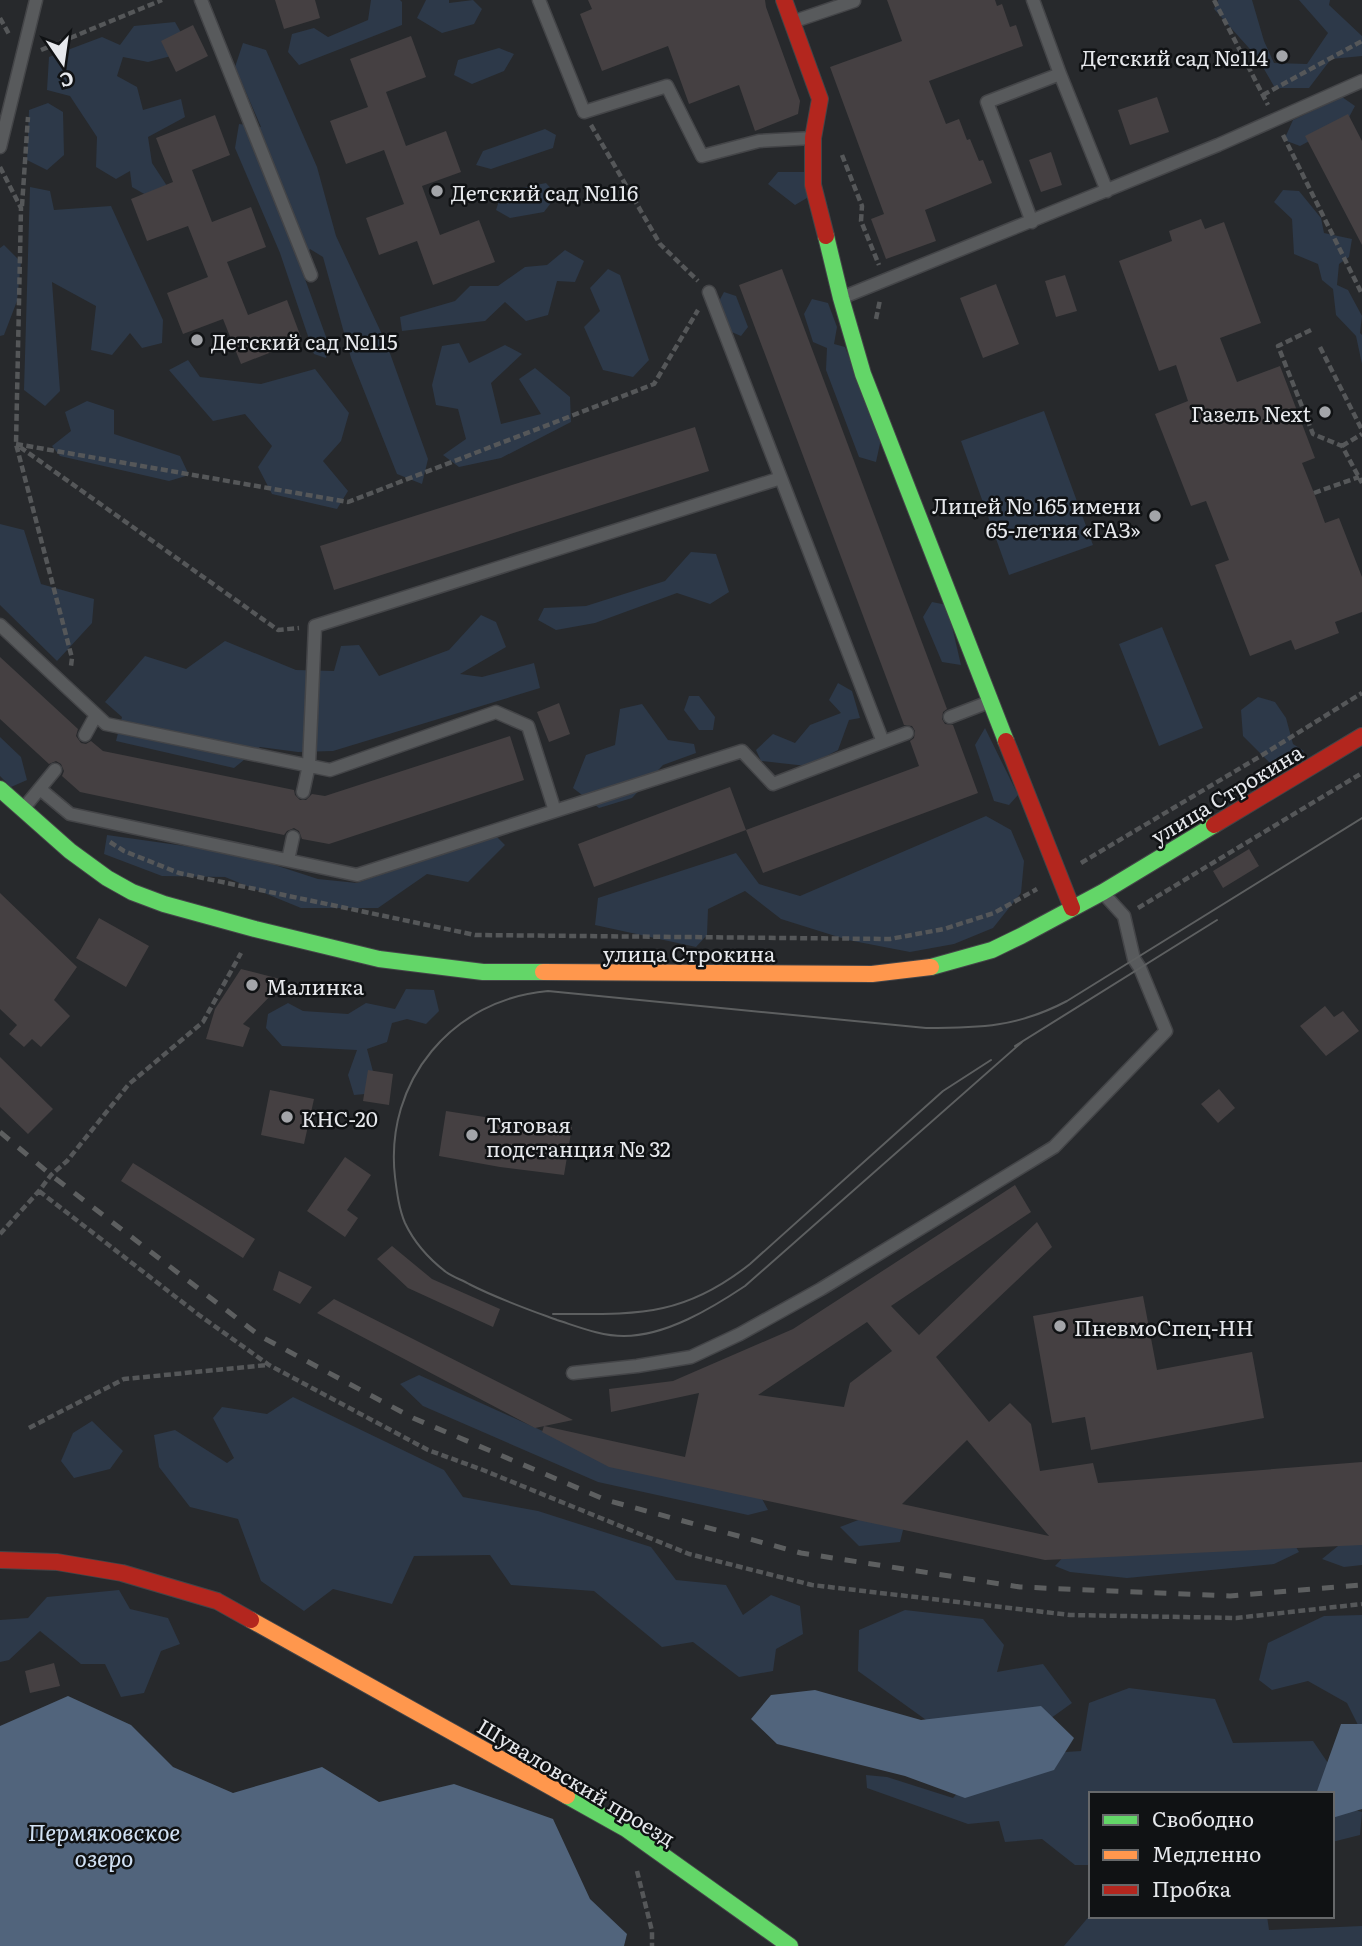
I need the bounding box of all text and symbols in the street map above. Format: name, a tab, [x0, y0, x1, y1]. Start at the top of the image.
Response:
north arrow	[28, 28, 98, 98]
place label: Детский сад №114	[1081, 41, 1268, 72]
marker: Детский сад №114	[1274, 48, 1290, 64]
text: С	[57, 65, 77, 96]
place label: Детский сад №116	[451, 176, 638, 207]
marker: Детский сад №116	[429, 183, 445, 199]
place label: Детский сад №115	[211, 325, 398, 356]
marker: Детский сад №115	[189, 332, 205, 348]
place label: Газель Next	[1191, 397, 1312, 428]
marker: Газель Next	[1317, 404, 1333, 420]
place label: Лицей № 165 имени 65-летия «ГАЗ»	[932, 489, 1141, 544]
marker: Лицей № 165 имени 65-летия «ГАЗ»	[1147, 508, 1163, 524]
street label: улица Строкина	[1144, 735, 1309, 851]
street label: улица Строкина	[603, 937, 776, 968]
place label: Малинка	[266, 970, 365, 1001]
marker: Малинка	[244, 977, 260, 993]
place label: КНС-20	[301, 1102, 378, 1133]
place label: Тяговая подстанция № 32	[486, 1108, 671, 1163]
marker: КНС-20	[279, 1109, 295, 1125]
marker: Тяговая подстанция № 32	[464, 1127, 480, 1143]
place label: ПневмоСпец-НН	[1074, 1311, 1254, 1342]
marker: ПневмоСпец-НН	[1052, 1318, 1068, 1334]
street label: Шуваловский проезд	[472, 1710, 682, 1852]
legend	[1089, 1792, 1334, 1918]
text: Свободно	[1152, 1802, 1254, 1833]
water label: Пермяковское озеро	[28, 1814, 180, 1874]
text: Медленно	[1152, 1837, 1261, 1868]
text: Пробка	[1152, 1872, 1232, 1903]

